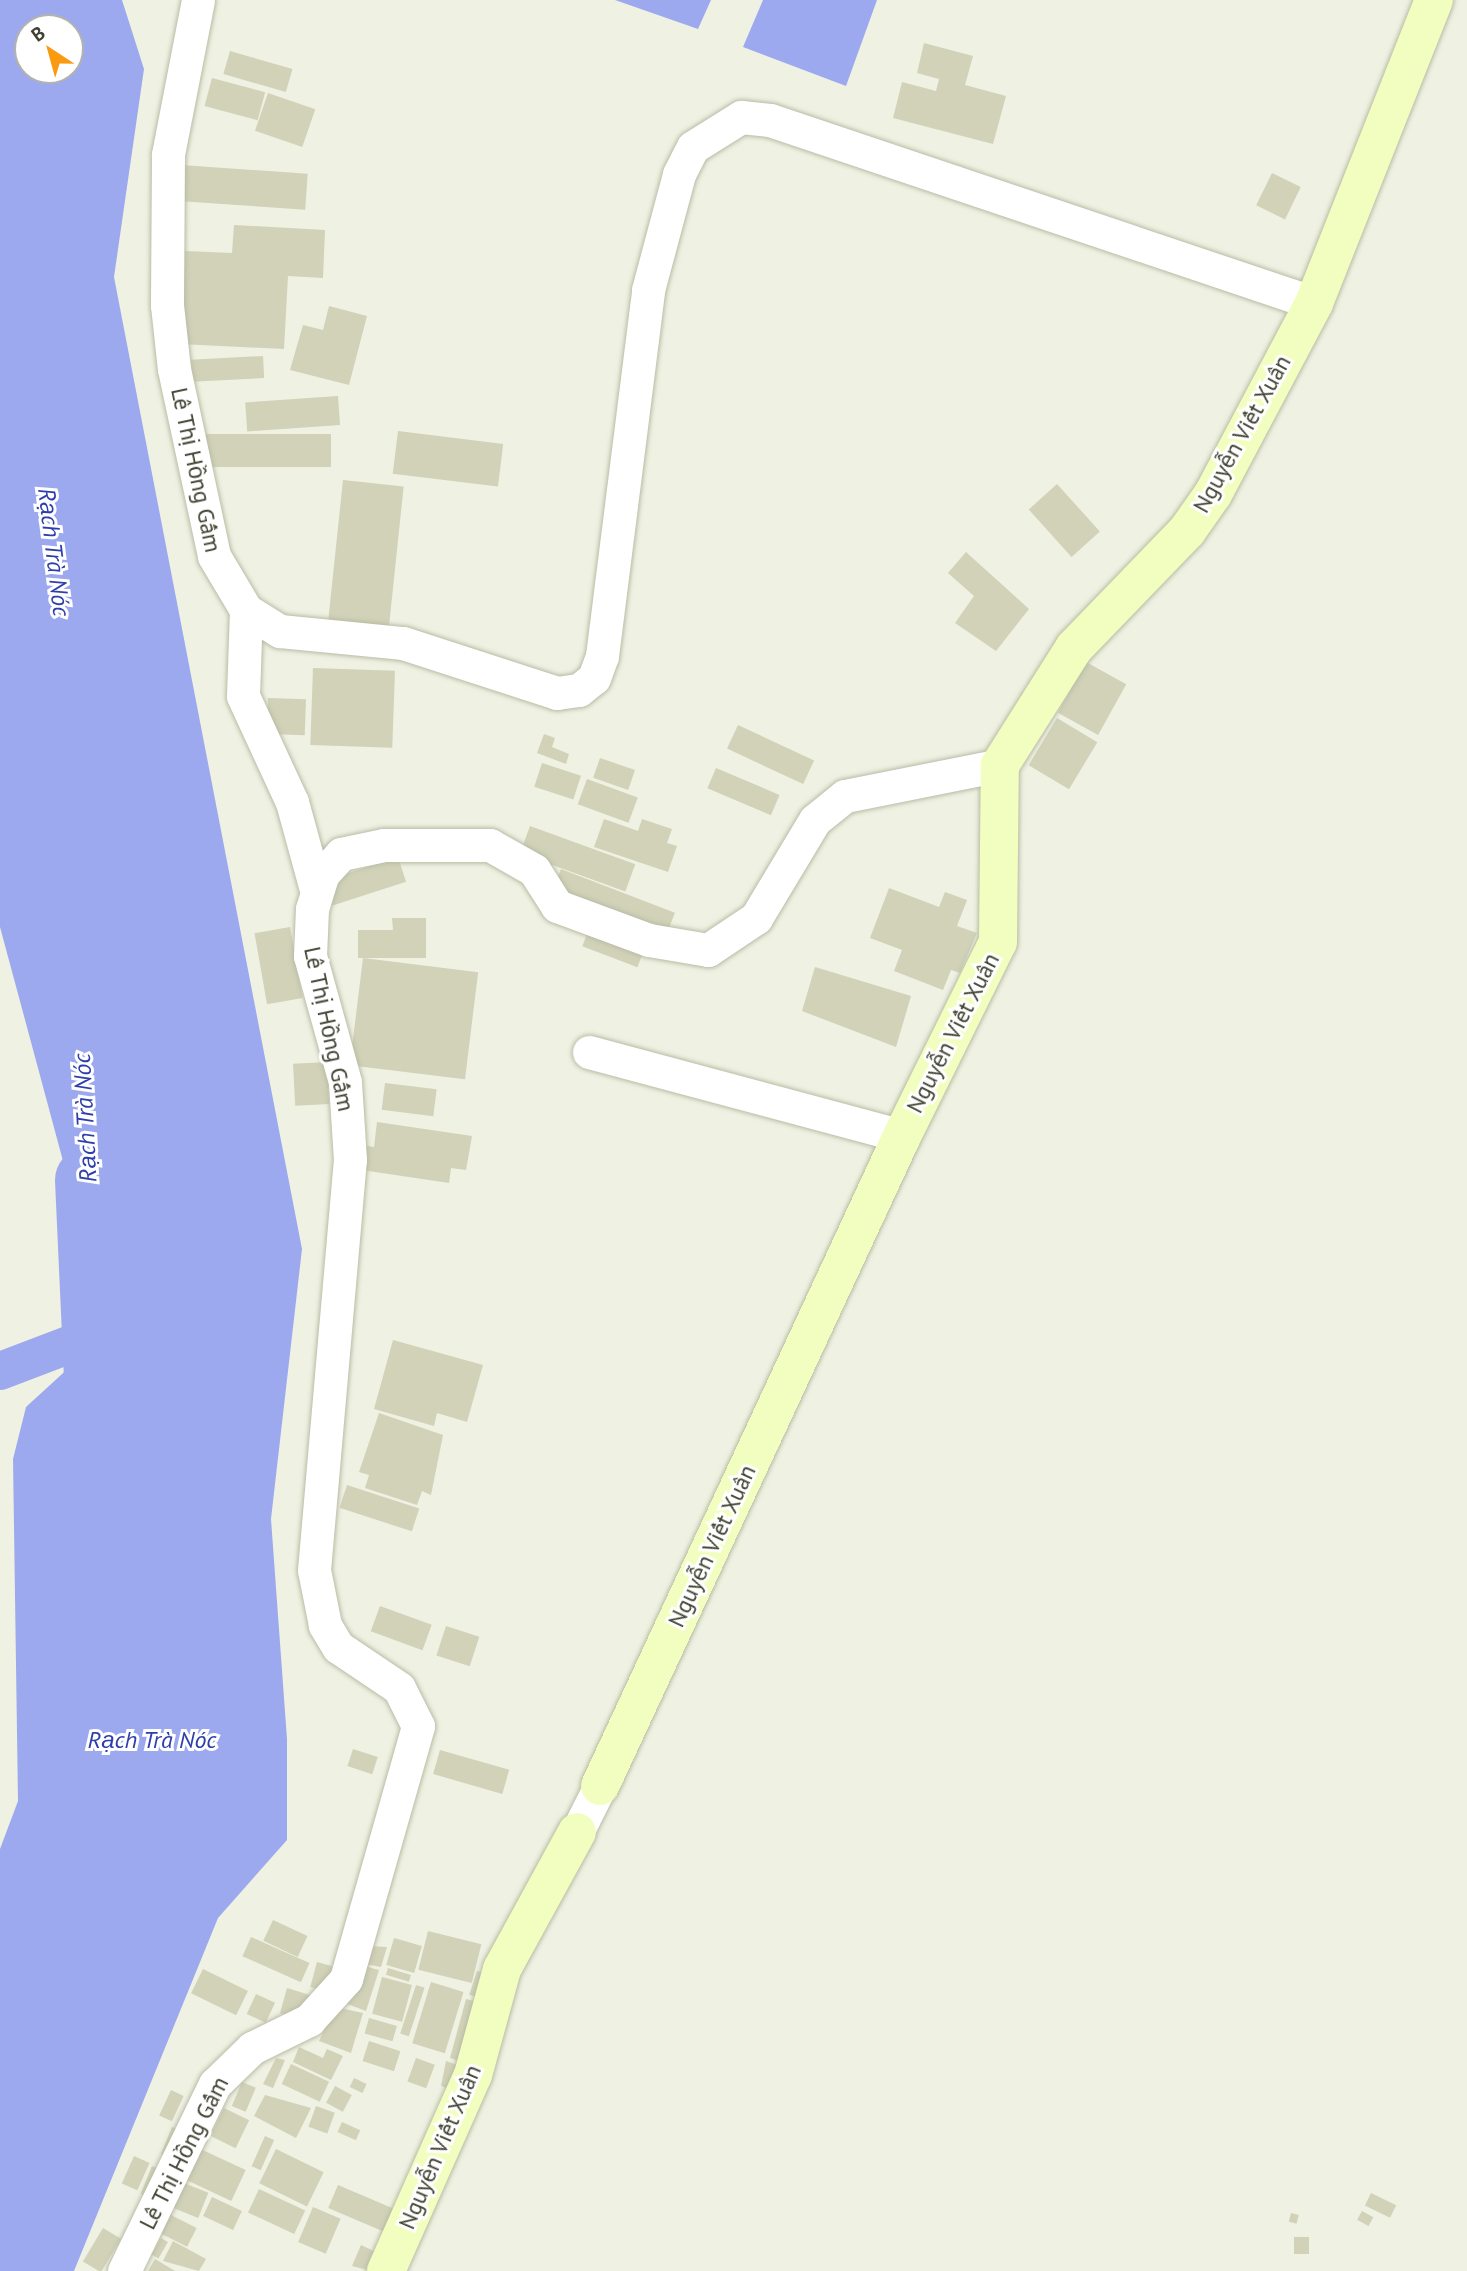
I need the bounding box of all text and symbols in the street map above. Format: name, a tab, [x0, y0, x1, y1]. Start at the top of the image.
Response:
north arrow	[14, 14, 84, 84]
text: B	[26, 21, 49, 47]
street label: Nguyễn Viết Xuân	[1187, 350, 1297, 518]
street label: Lê Thị Hồng Gấm	[165, 385, 227, 555]
water label: Rạch Trà Nóc	[32, 486, 76, 618]
street label: Lê Thị Hồng Gấm	[298, 944, 360, 1114]
street label: Nguyễn Viết Xuân	[900, 948, 1006, 1118]
water label: Rạch Trà Nóc	[67, 1053, 103, 1183]
street label: Nguyễn Viết Xuân	[662, 1460, 762, 1632]
water label: Rạch Trà Nóc	[87, 1726, 217, 1754]
street label: Nguyễn Viết Xuân	[393, 2060, 487, 2234]
street label: Lê Thị Hồng Gấm	[133, 2072, 235, 2234]

